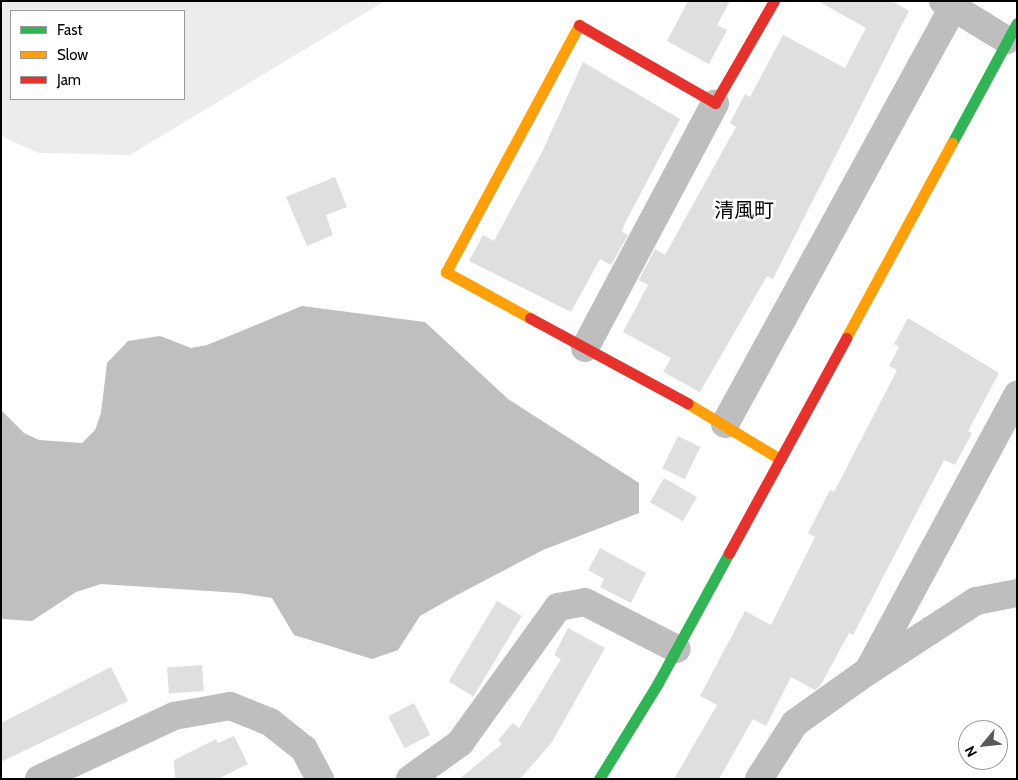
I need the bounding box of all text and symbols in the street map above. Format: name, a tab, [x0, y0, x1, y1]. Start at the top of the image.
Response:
legend	[10, 10, 185, 100]
text: Fast	[57, 21, 82, 39]
text: Slow	[57, 46, 88, 64]
text: Jam	[57, 71, 81, 89]
district label: 清風町	[714, 198, 774, 222]
north arrow	[958, 720, 1008, 770]
text: N	[960, 743, 981, 760]

